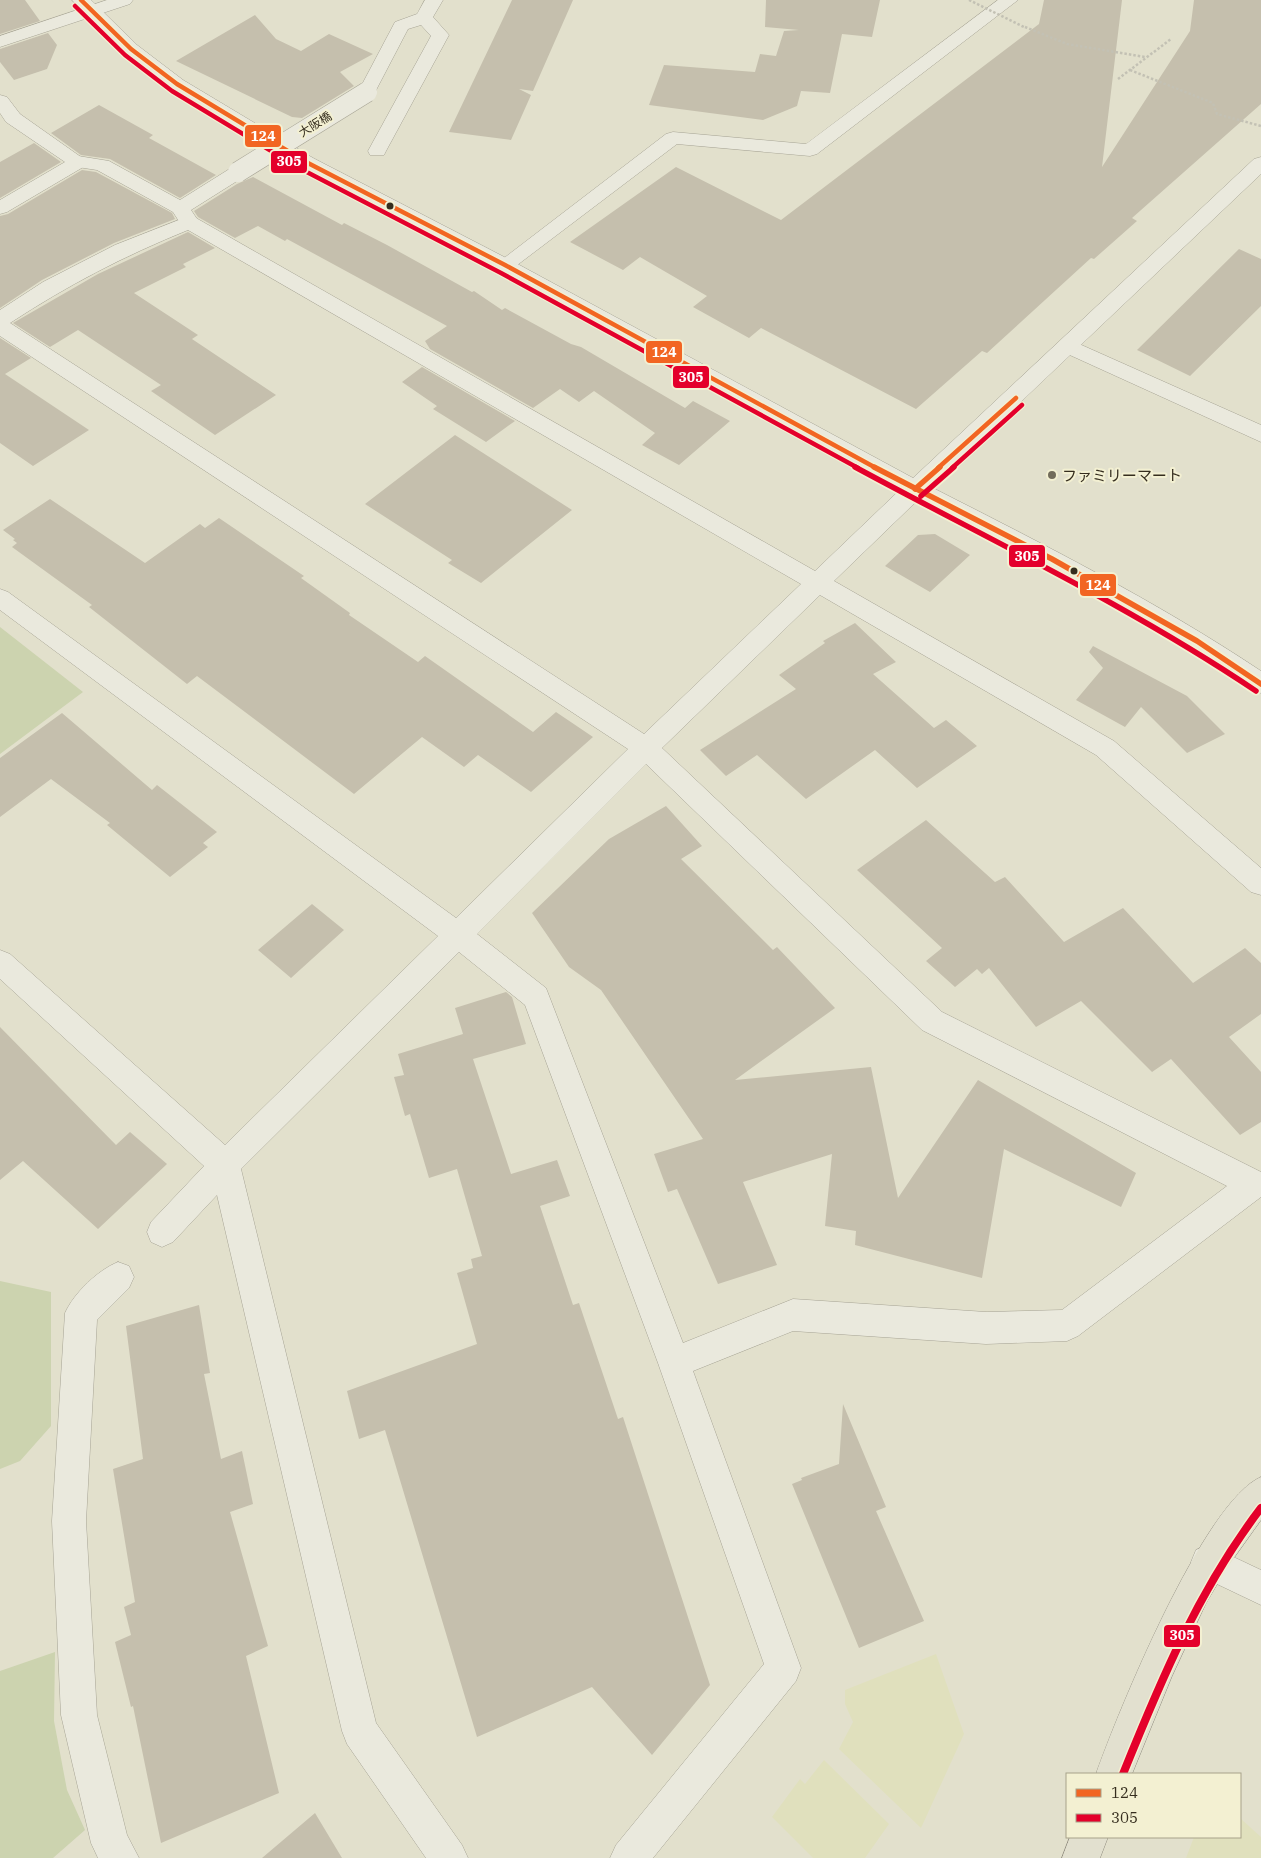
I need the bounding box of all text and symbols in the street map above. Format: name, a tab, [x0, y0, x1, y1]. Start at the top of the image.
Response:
street label: 大阪橋	[296, 108, 334, 140]
line badge: 124	[244, 124, 282, 148]
text: 124	[250, 127, 276, 145]
line badge: 305	[270, 150, 308, 174]
text: 305	[276, 152, 302, 170]
unlabelled marker	[385, 201, 395, 211]
line badge: 124	[645, 340, 683, 364]
text: 124	[651, 343, 677, 361]
line badge: 305	[672, 365, 710, 389]
text: 305	[678, 368, 704, 386]
place label: ファミリーマート	[1062, 466, 1182, 485]
marker: ファミリーマート	[1046, 469, 1058, 481]
line badge: 305	[1008, 544, 1046, 568]
text: 305	[1014, 547, 1040, 565]
unlabelled marker	[1069, 566, 1079, 576]
line badge: 124	[1079, 573, 1117, 597]
text: 124	[1085, 576, 1111, 594]
line badge: 305	[1163, 1624, 1201, 1648]
text: 305	[1169, 1626, 1195, 1644]
legend	[1066, 1773, 1241, 1838]
text: 124	[1111, 1783, 1138, 1802]
text: 305	[1111, 1808, 1138, 1827]

